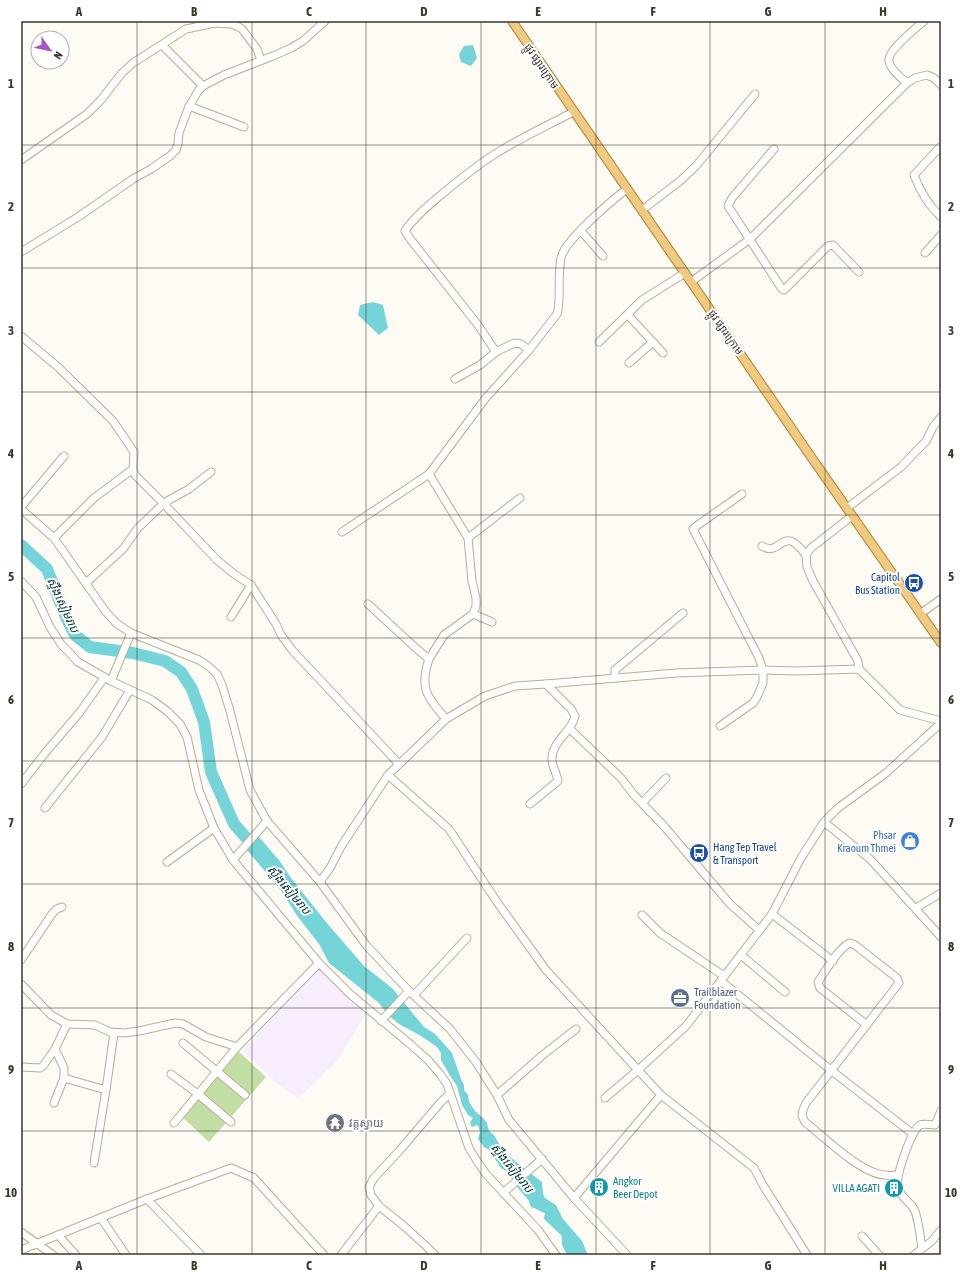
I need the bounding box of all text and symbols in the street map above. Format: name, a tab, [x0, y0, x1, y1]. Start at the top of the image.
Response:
text: A	[75, 4, 83, 19]
text: B	[191, 4, 198, 19]
text: C	[306, 4, 312, 19]
text: D	[420, 4, 428, 19]
text: E	[535, 4, 541, 19]
text: F	[650, 4, 656, 19]
text: G	[765, 4, 772, 19]
text: H	[879, 4, 887, 19]
north arrow	[30, 30, 70, 70]
street label: ផ្លូវ ផ្សារក្រោម	[519, 41, 562, 93]
text: N	[52, 49, 65, 61]
text: 1	[8, 76, 14, 91]
text: 1	[948, 76, 954, 91]
text: 2	[8, 199, 14, 214]
text: 2	[948, 199, 954, 214]
street label: ផ្លូវ ផ្សារក្រោម	[703, 307, 746, 359]
text: 3	[8, 323, 14, 338]
text: 3	[948, 323, 954, 338]
text: 4	[7, 446, 14, 461]
text: 4	[947, 446, 954, 461]
text: 5	[8, 569, 14, 584]
text: 5	[948, 569, 954, 584]
place label: Capitol Bus Station	[855, 571, 900, 596]
bus stop icon: Capitol Bus Station	[903, 572, 925, 594]
water label: ស្ទឹងសៀមរាប	[44, 575, 83, 636]
text: 6	[8, 692, 14, 707]
text: 6	[948, 692, 954, 707]
text: 7	[8, 815, 14, 830]
text: 7	[948, 815, 954, 830]
place label: Phsar Kraoum Thmei	[837, 829, 897, 854]
shop icon: Phsar Kraoum Thmei	[899, 830, 921, 852]
place label: Hang Tep Travel & Transport	[713, 841, 777, 866]
bus stop icon: Hang Tep Travel & Transport	[688, 842, 710, 864]
water label: ស្ទឹងសៀមរាប	[264, 862, 315, 919]
text: 8	[8, 939, 14, 954]
text: 8	[948, 939, 954, 954]
place label: Trailblazer Foundation	[694, 986, 741, 1011]
office icon: Trailblazer Foundation	[669, 987, 691, 1009]
text: 9	[8, 1062, 14, 1077]
text: 9	[948, 1062, 954, 1077]
temple icon: វត្តស្វាយ	[324, 1112, 346, 1134]
place label: វត្តស្វាយ	[349, 1117, 383, 1130]
water label: ស្ទឹងសៀមរាប	[488, 1140, 538, 1197]
place label: Angkor Beer Depot	[613, 1175, 658, 1200]
building icon: Angkor Beer Depot	[588, 1176, 610, 1198]
building icon: VILLA AGATI	[883, 1177, 905, 1199]
place label: VILLA AGATI	[833, 1182, 880, 1194]
text: 10	[5, 1185, 17, 1200]
text: 10	[945, 1185, 957, 1200]
text: A	[75, 1258, 83, 1273]
text: B	[191, 1258, 198, 1273]
text: C	[306, 1258, 312, 1273]
text: D	[420, 1258, 428, 1273]
text: E	[535, 1258, 541, 1273]
text: F	[650, 1258, 656, 1273]
text: G	[765, 1258, 772, 1273]
text: H	[879, 1258, 887, 1273]

